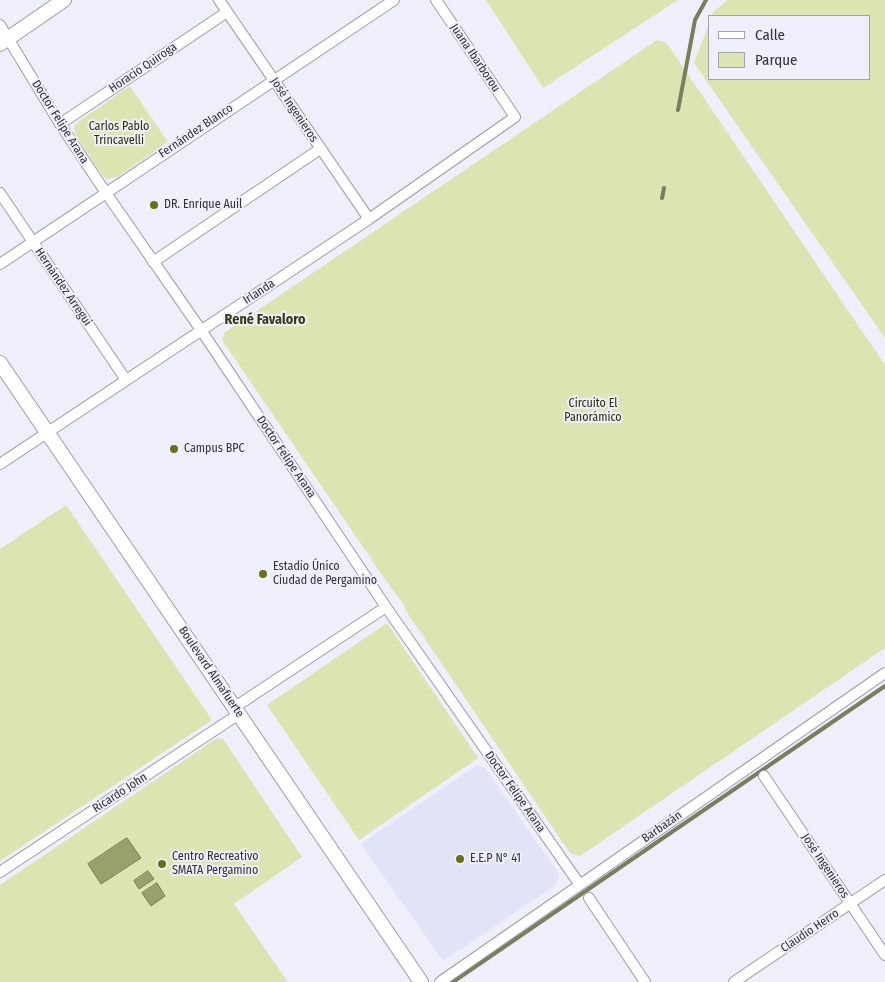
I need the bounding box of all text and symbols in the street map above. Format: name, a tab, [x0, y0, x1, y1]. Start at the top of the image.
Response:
legend	[708, 15, 870, 80]
street label: Juana Ibarborou	[447, 21, 503, 95]
text: Calle	[755, 26, 785, 44]
street label: Horacio Quiroga	[106, 40, 180, 96]
text: Parque	[755, 51, 798, 69]
street label: José Ingenieros	[267, 75, 321, 145]
street label: Doctor Felipe Arana	[29, 78, 91, 166]
street label: Fernández Blanco	[156, 101, 236, 161]
park label: Carlos Pablo Trincavelli	[89, 120, 149, 148]
place label: DR. Enrique Auil	[164, 198, 242, 212]
marker: DR. Enrique Auil	[148, 199, 160, 211]
street label: Hernández Arregui	[32, 245, 94, 329]
street label: Irlanda	[240, 276, 278, 308]
district label: René Favaloro	[225, 312, 305, 328]
park label: Circuito El Panorámico	[564, 397, 622, 425]
street label: Doctor Felipe Arana	[253, 413, 319, 501]
place label: Campus BPC	[184, 442, 245, 456]
marker: Campus BPC	[168, 443, 180, 455]
place label: Estadio Único Ciudad de Pergamino	[273, 560, 377, 588]
marker: Estadio Único Ciudad de Pergamino	[257, 568, 269, 580]
street label: Boulevard Almafuerte	[175, 624, 247, 720]
street label: Doctor Felipe Arana	[482, 749, 548, 835]
street label: Ricardo John	[90, 770, 150, 816]
street label: Barbazán	[639, 808, 685, 846]
street label: José Ingenieros	[798, 831, 852, 901]
place label: Centro Recreativo SMATA Pergamino	[172, 850, 259, 878]
place label: E.E.P N° 41	[470, 852, 521, 866]
marker: E.E.P N° 41	[454, 853, 466, 865]
marker: Centro Recreativo SMATA Pergamino	[156, 858, 168, 870]
street label: Claudio Herro	[778, 906, 842, 956]

